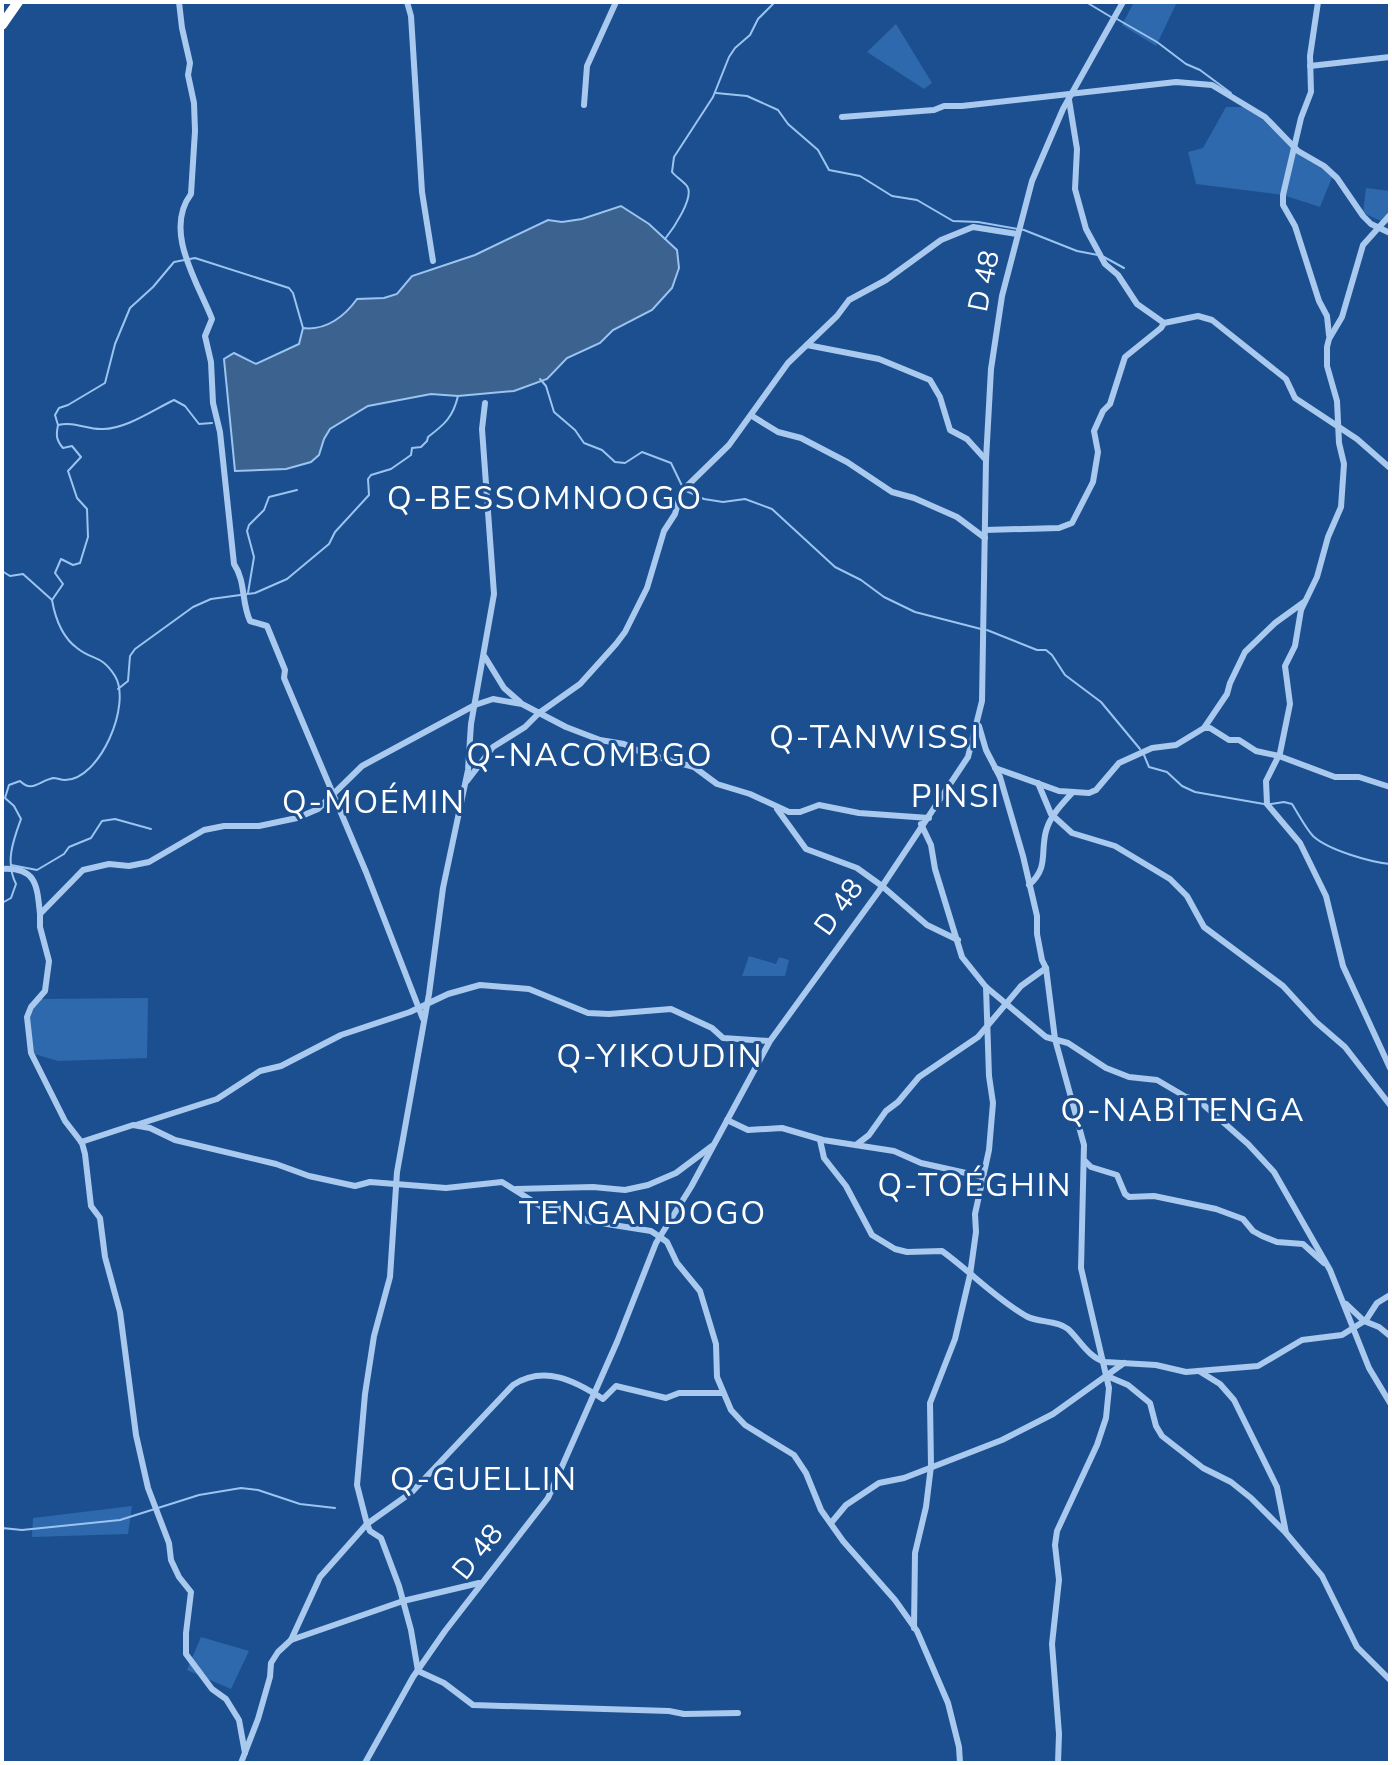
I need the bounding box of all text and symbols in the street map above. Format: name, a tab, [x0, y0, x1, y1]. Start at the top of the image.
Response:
street label: D 48	[959, 247, 1009, 315]
district label: Q-BESSOMNOOGO	[387, 477, 703, 520]
district label: Q-TANWISSI	[769, 716, 981, 759]
district label: Q-NACOMBGO	[467, 734, 713, 777]
district label: PINSI	[911, 775, 1001, 818]
district label: Q-MOÉMIN	[282, 781, 466, 824]
street label: D 48	[806, 871, 872, 943]
district label: Q-YIKOUDIN	[557, 1035, 763, 1078]
district label: Q-NABITENGA	[1060, 1089, 1306, 1132]
district label: Q-TOÉGHIN	[877, 1164, 1073, 1207]
district label: TENGANDOGO	[519, 1192, 767, 1235]
district label: Q-GUELLIN	[390, 1458, 578, 1501]
street label: D 48	[444, 1516, 512, 1588]

